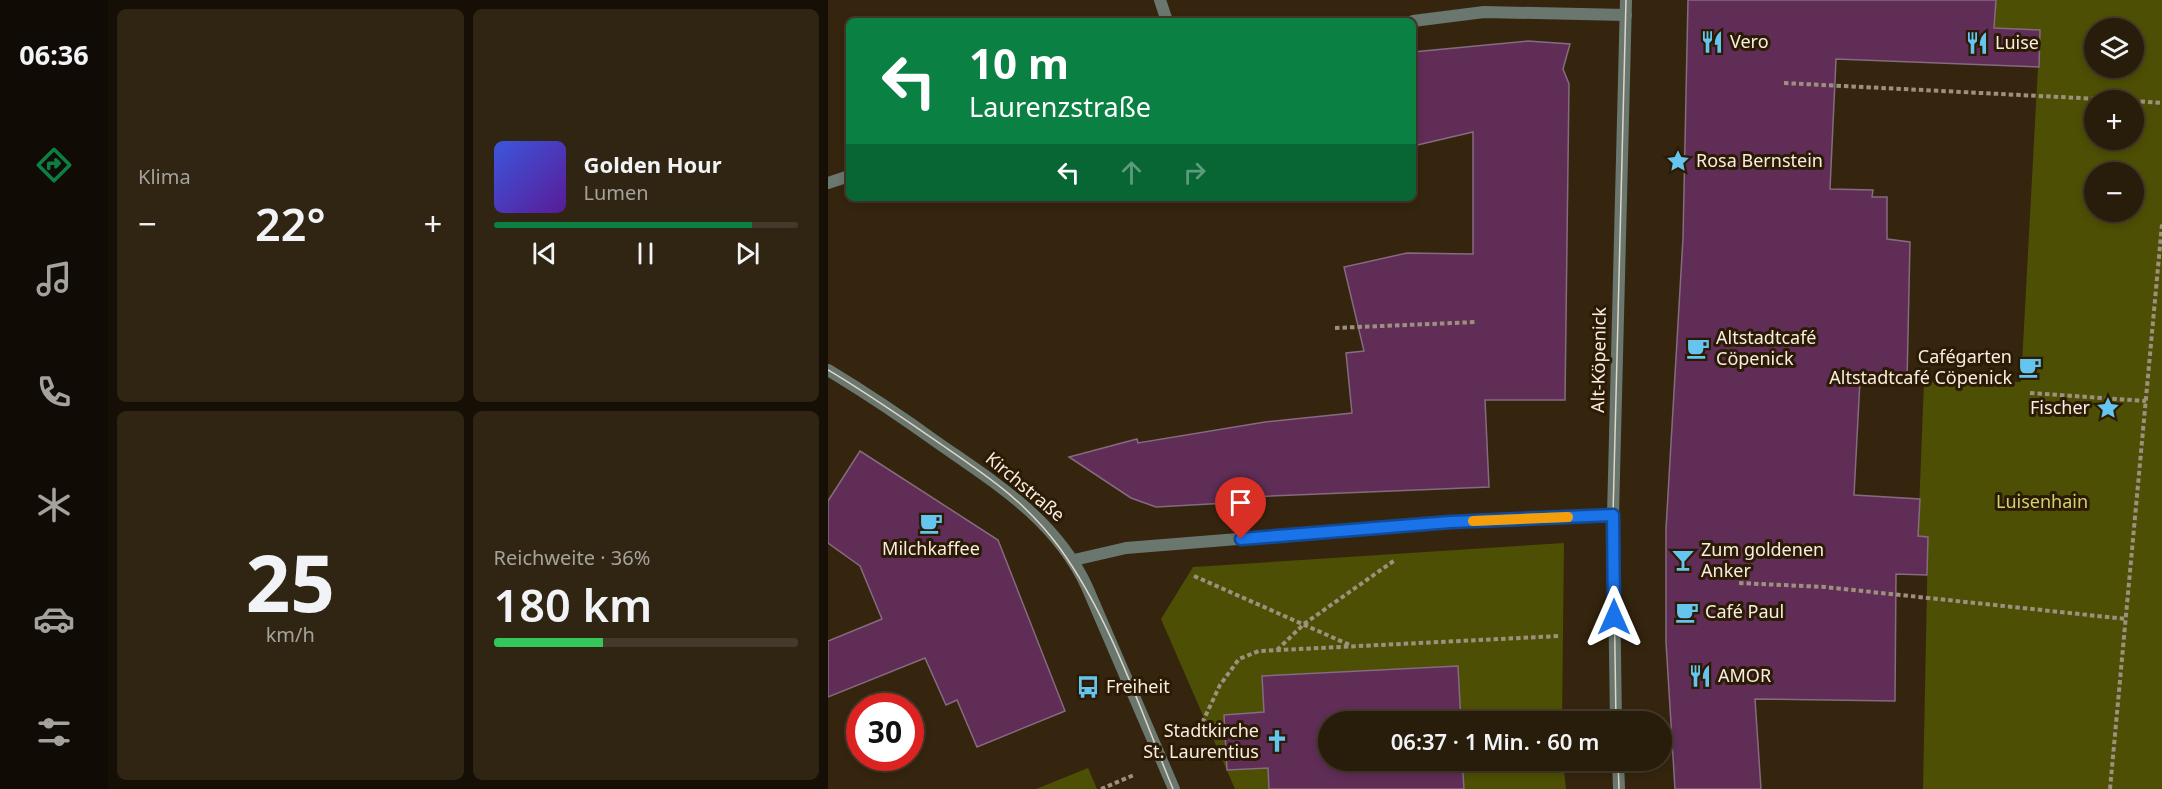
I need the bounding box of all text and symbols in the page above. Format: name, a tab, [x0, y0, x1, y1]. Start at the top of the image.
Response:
map controls	[2084, 18, 2144, 222]
button: layers	[2084, 18, 2144, 78]
restaurant icon: Vero	[1699, 29, 1725, 55]
place label: Vero	[1730, 29, 1769, 53]
restaurant icon: Luise	[1964, 30, 1990, 56]
place label: Luise	[1995, 30, 2039, 54]
text: 10 m	[969, 34, 1069, 91]
text: 06:36	[19, 36, 89, 73]
icon: left	[870, 42, 948, 120]
text: Laurenzstraße	[969, 88, 1151, 125]
button: +	[2084, 90, 2144, 150]
icon: directions	[33, 144, 75, 186]
place icon: Rosa Bernstein	[1665, 148, 1691, 174]
place label: Rosa Bernstein	[1696, 148, 1823, 172]
text: Golden Hour	[584, 149, 722, 179]
icon: left	[1052, 156, 1085, 189]
icon: ahead	[1115, 156, 1148, 189]
icon: right	[1178, 156, 1211, 189]
button: −	[2084, 162, 2144, 222]
text: Klima	[138, 163, 191, 190]
text: Lumen	[584, 179, 649, 206]
text: 22°	[255, 193, 326, 254]
text: −	[138, 201, 157, 246]
text: +	[424, 201, 443, 246]
icon: previous	[528, 237, 561, 270]
icon: pause	[629, 237, 662, 270]
icon: next	[731, 237, 764, 270]
icon: music	[33, 258, 75, 300]
street label: Alt-Köpenick	[1585, 307, 1611, 413]
place label: Altstadtcafé Cöpenick	[1716, 325, 1817, 370]
cafe icon: Altstadtcafé Cöpenick	[1685, 335, 1711, 361]
place label: Cafégarten Altstadtcafé Cöpenick	[1829, 344, 2012, 389]
cafe icon: Cafégarten Altstadtcafé Cöpenick	[2017, 354, 2043, 380]
icon: phone	[33, 371, 75, 413]
place label: Fischer	[2030, 395, 2091, 419]
place icon: Fischer	[2095, 395, 2121, 421]
street label: Kirchstraße	[981, 446, 1070, 526]
pin	[1215, 477, 1266, 539]
icon: climate	[33, 484, 75, 526]
icon: arrive	[1224, 486, 1257, 519]
park label: Luisenhain	[1996, 489, 2088, 513]
cafe icon: Milchkaffee	[918, 510, 944, 536]
text: 25	[246, 529, 335, 635]
place label: Milchkaffee	[882, 536, 980, 560]
place label: Zum goldenen Anker	[1701, 537, 1824, 582]
text: Reichweite · 36%	[494, 544, 650, 571]
bar icon: Zum goldenen Anker	[1670, 547, 1696, 573]
text: 180 km	[494, 574, 652, 635]
position arrow	[1582, 585, 1646, 649]
icon: car	[33, 598, 75, 640]
cafe icon: Café Paul	[1674, 599, 1700, 625]
place label: Café Paul	[1705, 599, 1784, 623]
text: km/h	[266, 621, 315, 648]
restaurant icon: AMOR	[1687, 663, 1713, 689]
place label: AMOR	[1718, 663, 1771, 687]
bus stop icon: Freiheit	[1075, 674, 1101, 700]
place label: Freiheit	[1106, 674, 1170, 698]
speed limit sign: 30	[846, 693, 924, 771]
icon: filters	[33, 711, 75, 753]
place label: Stadtkirche St. Laurentius	[1143, 718, 1259, 763]
text: 06:37 · 1 Min. · 60 m	[1391, 726, 1599, 756]
church icon: Stadtkirche St. Laurentius	[1264, 728, 1290, 754]

